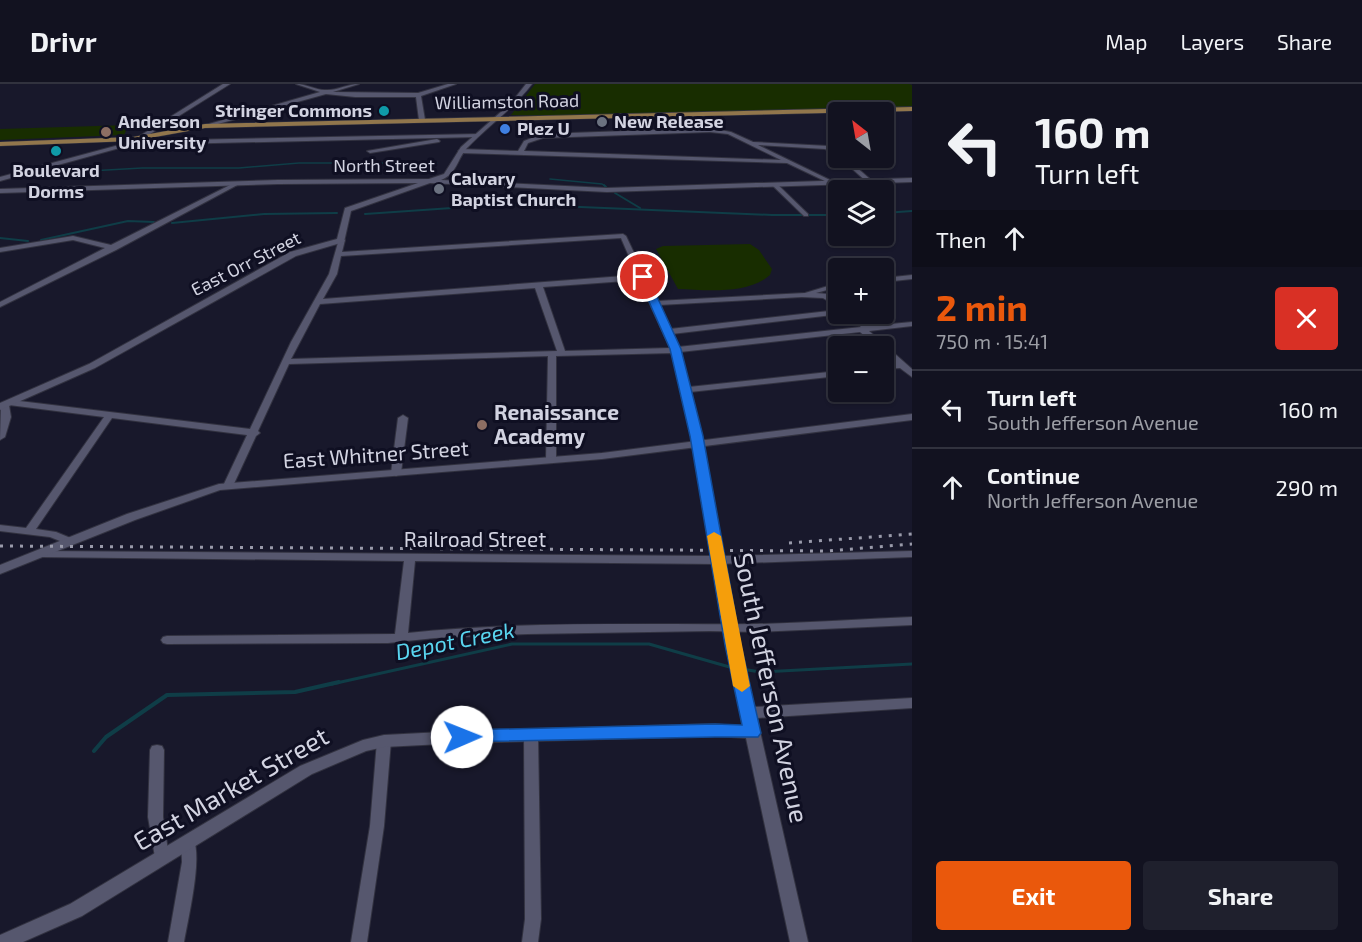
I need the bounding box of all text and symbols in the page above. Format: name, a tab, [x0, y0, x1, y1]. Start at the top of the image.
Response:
text: Drivr	[30, 24, 97, 58]
text: Map	[1105, 29, 1147, 54]
text: Layers	[1180, 29, 1244, 54]
text: Share	[1277, 29, 1332, 54]
street label: Williamston Road	[435, 89, 579, 113]
place label: Stringer Commons	[215, 99, 372, 121]
north arrow	[828, 102, 894, 168]
map controls	[828, 102, 894, 402]
marker: Stringer Commons	[377, 104, 391, 118]
text: 160 m	[1035, 106, 1151, 156]
icon: left	[936, 108, 1014, 186]
place label: Anderson University	[118, 110, 207, 153]
place label: New Release	[614, 110, 724, 132]
marker: New Release	[595, 115, 609, 129]
place label: Plez U	[517, 117, 570, 139]
marker: Plez U	[498, 122, 512, 136]
marker: Anderson University	[99, 125, 113, 139]
marker: Boulevard Dorms	[49, 144, 63, 158]
street label: North Street	[333, 154, 435, 176]
text: Turn left	[1035, 157, 1139, 189]
place label: Boulevard Dorms	[12, 159, 100, 202]
place label: Calvary Baptist Church	[451, 167, 576, 210]
button: layers	[828, 180, 894, 246]
marker: Calvary Baptist Church	[432, 182, 446, 196]
icon: ahead	[998, 222, 1031, 255]
street label: East Orr Street	[187, 226, 304, 300]
text: Then	[936, 226, 986, 252]
pin	[617, 251, 668, 302]
button: +	[828, 258, 894, 324]
icon: arrive	[626, 260, 659, 293]
text: 2 min	[936, 285, 1028, 328]
button: close	[1275, 287, 1338, 350]
text: 750 m · 15:41	[936, 329, 1048, 353]
button: −	[828, 336, 894, 402]
text: Turn left	[987, 384, 1076, 410]
icon: left	[936, 393, 969, 426]
text: 160 m	[1279, 396, 1338, 422]
place label: Renaissance Academy	[494, 399, 619, 449]
text: South Jefferson Avenue	[987, 410, 1199, 434]
marker: Renaissance Academy	[475, 418, 489, 432]
street label: East Whitner Street	[282, 435, 470, 472]
text: Continue	[987, 462, 1080, 488]
icon: ahead	[936, 471, 969, 504]
text: 290 m	[1276, 474, 1338, 500]
text: North Jefferson Avenue	[987, 488, 1198, 512]
street label: Railroad Street	[404, 526, 546, 551]
street label: South Jefferson Avenue	[729, 550, 816, 826]
water label: Depot Creek	[393, 616, 517, 664]
position arrow	[430, 705, 494, 769]
street label: East Market Street	[127, 719, 333, 856]
button: Exit	[936, 861, 1131, 930]
button: Share	[1143, 861, 1338, 930]

